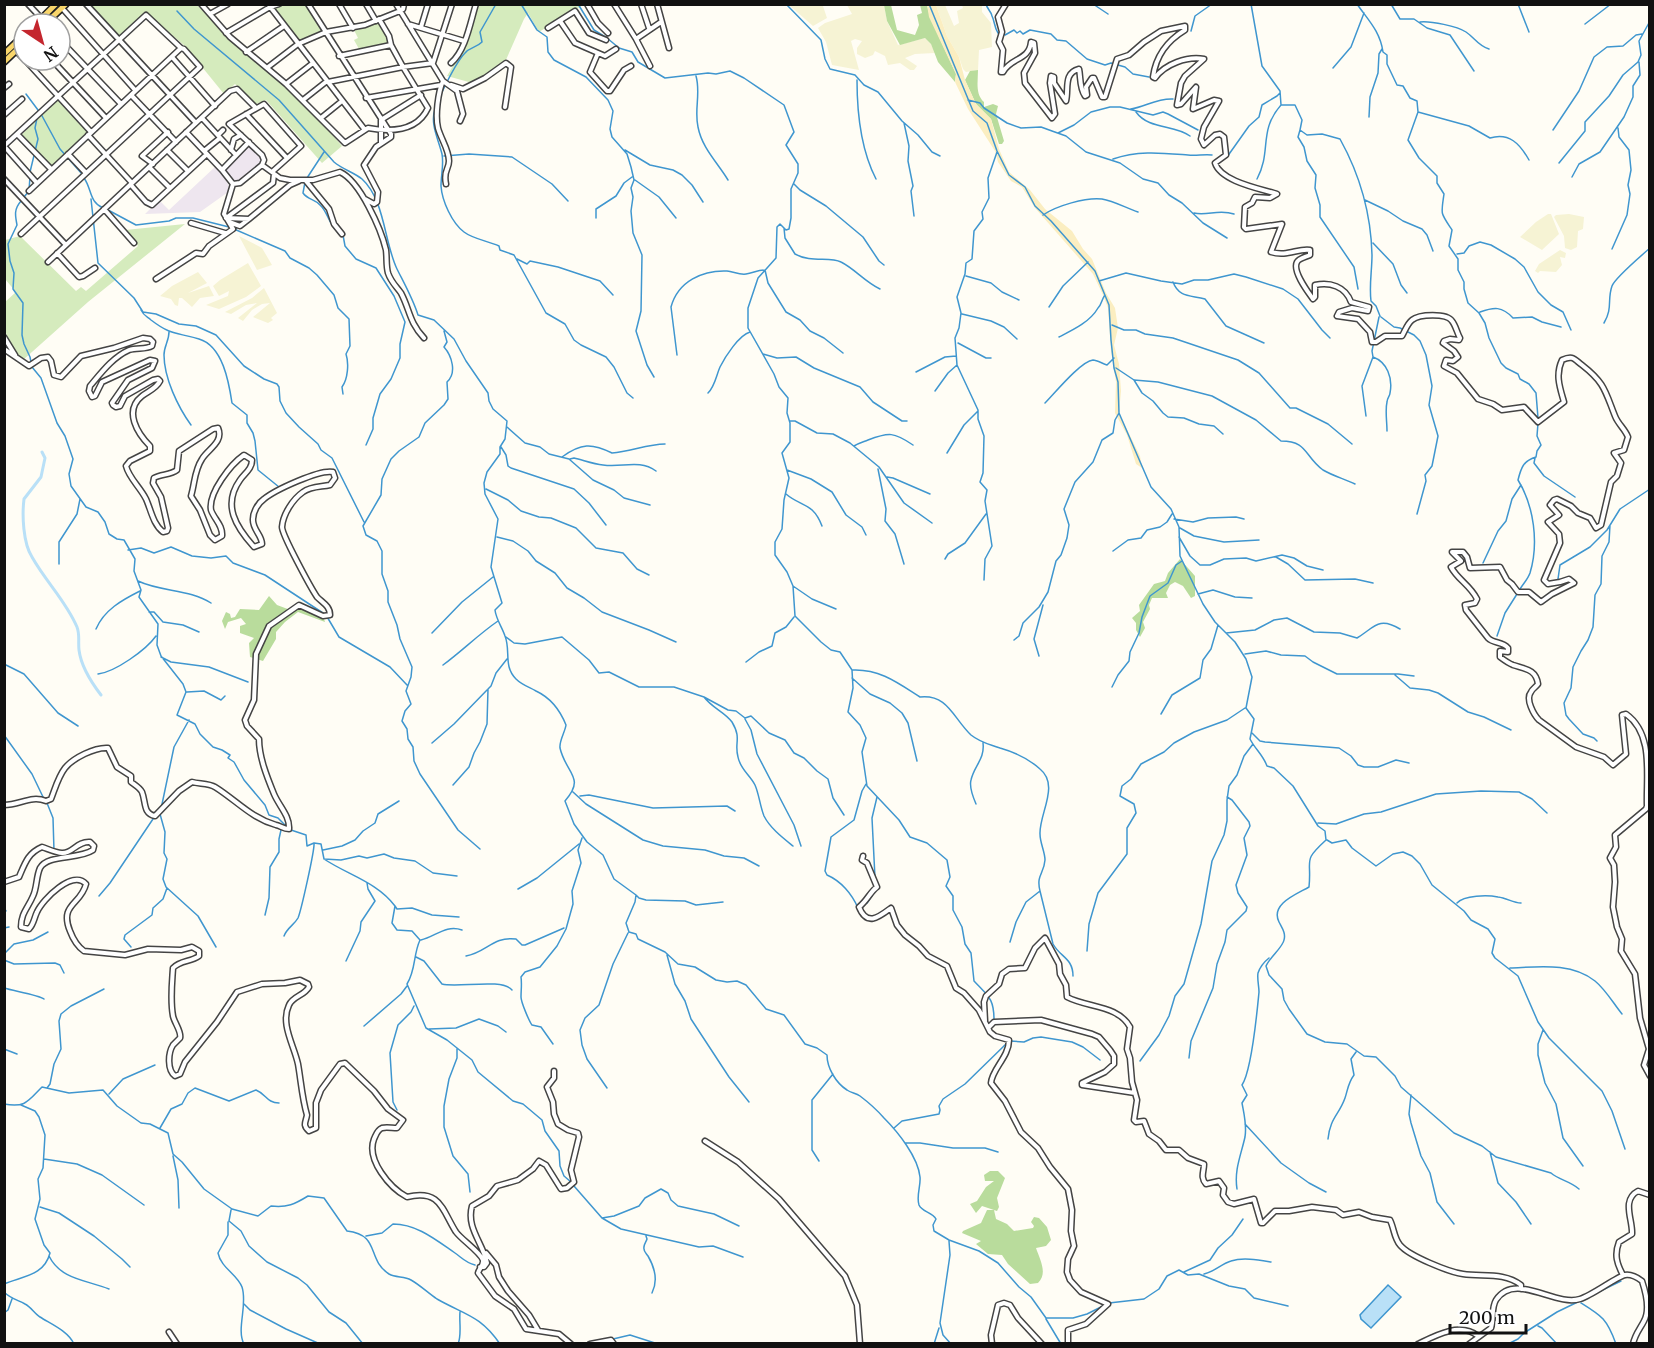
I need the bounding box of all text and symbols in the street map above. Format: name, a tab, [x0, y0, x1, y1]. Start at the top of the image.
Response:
north arrow	[12, 12, 72, 72]
text: N	[40, 42, 62, 66]
scale bar	[1450, 1297, 1526, 1335]
text: 200 m	[1459, 1306, 1515, 1329]

